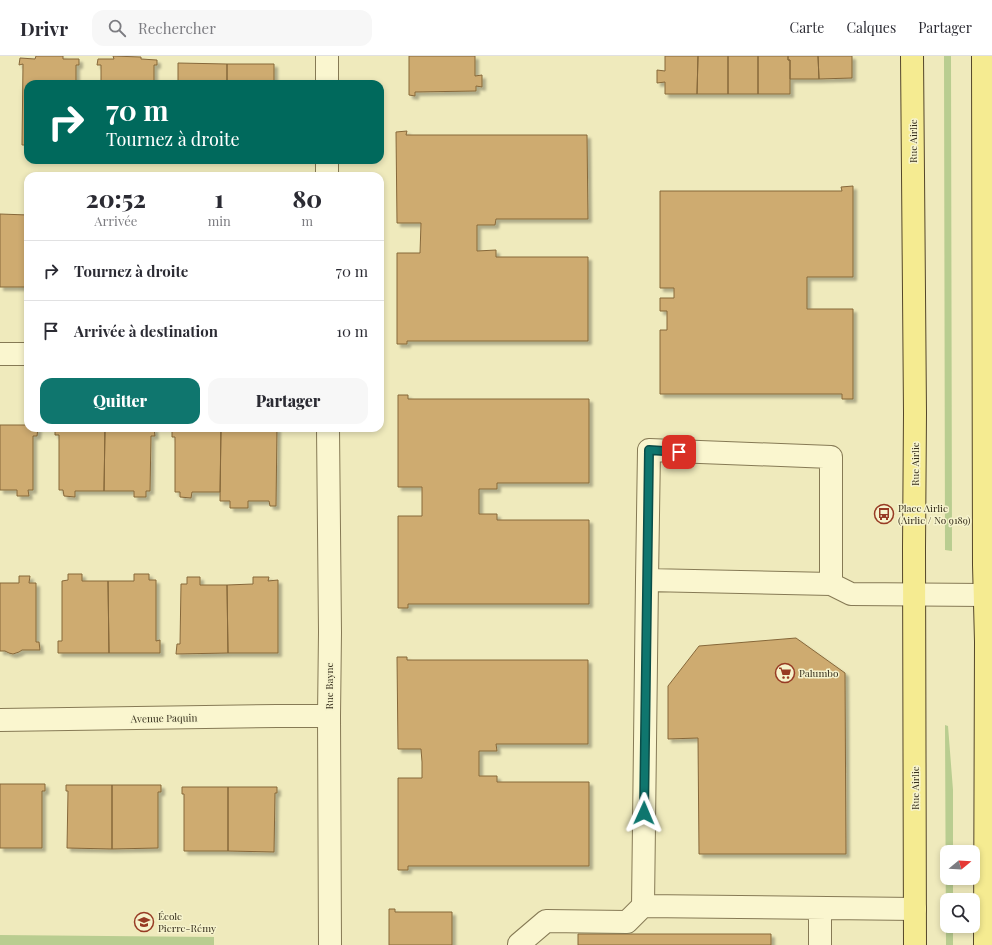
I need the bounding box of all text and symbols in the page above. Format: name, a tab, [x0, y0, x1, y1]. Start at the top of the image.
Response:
search box	[92, 10, 372, 46]
text: Drivr	[20, 15, 68, 41]
icon: search	[106, 17, 128, 39]
text: Rechercher	[138, 18, 216, 38]
text: Carte	[790, 18, 824, 37]
text: Calques	[846, 18, 896, 37]
text: Partager	[918, 18, 972, 37]
text: 70 m	[106, 91, 169, 128]
icon: right	[40, 96, 92, 148]
street label: Rue Airlie	[906, 119, 920, 163]
text: Tournez à droite	[106, 127, 240, 151]
text: 20:52	[86, 182, 146, 214]
text: 1	[215, 182, 224, 214]
text: 80	[293, 182, 322, 214]
text: Arrivée	[94, 212, 137, 229]
text: min	[208, 212, 231, 229]
text: m	[302, 212, 313, 229]
icon: right	[40, 260, 62, 282]
text: Tournez à droite	[74, 261, 188, 281]
text: 70 m	[336, 261, 368, 281]
icon: arrive	[40, 320, 62, 342]
text: Arrivée à destination	[74, 321, 218, 341]
text: 10 m	[336, 321, 368, 341]
button: Quitter	[40, 378, 200, 424]
button: Partager	[208, 378, 368, 424]
pin	[662, 435, 696, 469]
icon: arrive	[668, 441, 690, 463]
street label: Rue Airlie	[908, 442, 922, 486]
place label: Place Airlie (Airlie / No 9189)	[898, 501, 971, 527]
bus stop icon: Place Airlie (Airlie / No 9189)	[873, 503, 895, 525]
street label: Rue Bayne	[322, 662, 336, 710]
supermarket icon: Palumbo	[774, 662, 796, 684]
place label: Palumbo	[799, 666, 839, 680]
street label: Avenue Paquin	[130, 710, 197, 726]
street label: Rue Airlie	[908, 766, 922, 810]
position arrow	[623, 792, 665, 834]
north arrow	[940, 845, 980, 885]
map controls	[940, 845, 980, 933]
button: search	[940, 893, 980, 933]
place label: École Pierre-Rémy	[158, 909, 216, 935]
school or university icon: École Pierre-Rémy	[133, 911, 155, 933]

